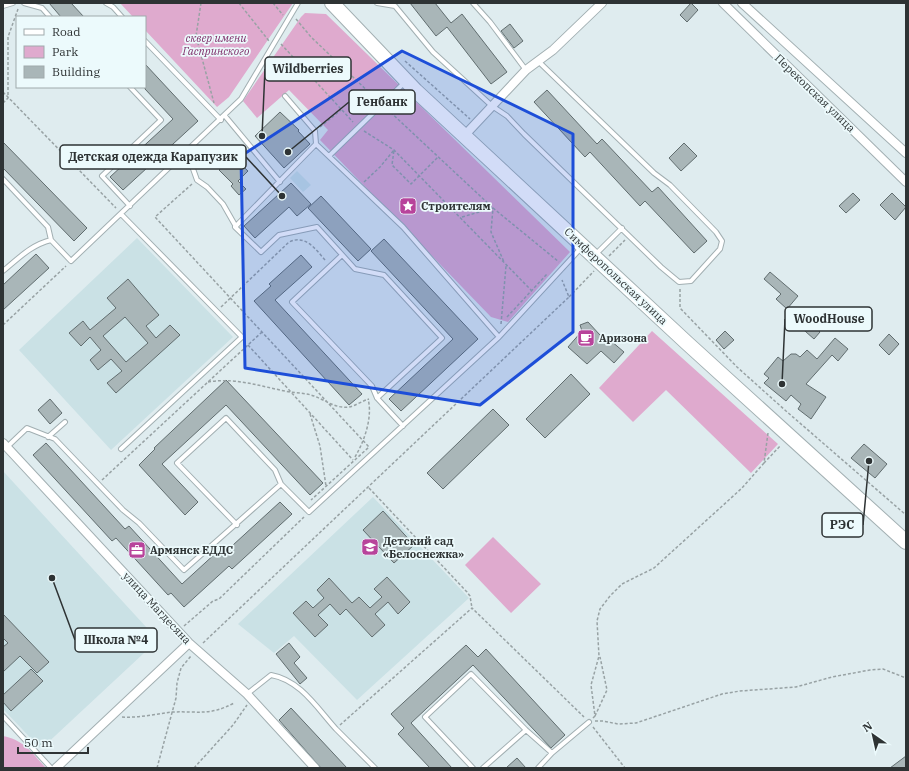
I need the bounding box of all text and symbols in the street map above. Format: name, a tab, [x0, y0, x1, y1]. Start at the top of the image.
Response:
legend	[16, 16, 146, 88]
text: Road	[52, 24, 81, 39]
park label: сквер имени Гаспринского	[182, 31, 250, 58]
text: Park	[52, 44, 78, 59]
street label: Перекопская улица	[772, 51, 858, 135]
callout: Wildberries	[265, 57, 351, 81]
text: Wildberries	[273, 61, 343, 76]
text: Building	[52, 64, 100, 79]
callout: Генбанк	[349, 90, 415, 114]
text: Генбанк	[357, 94, 408, 109]
callout: Детская одежда Карапузик	[60, 145, 246, 169]
text: Детская одежда Карапузик	[68, 149, 238, 164]
place icon: Строителям	[398, 196, 418, 216]
place label: Строителям	[421, 199, 491, 213]
street label: Симферопольская улица	[562, 225, 670, 327]
callout: WoodHouse	[785, 307, 872, 331]
text: WoodHouse	[794, 311, 865, 326]
cafe icon: Аризона	[576, 328, 596, 348]
place label: Аризона	[599, 331, 647, 345]
callout: РЭС	[822, 513, 863, 537]
text: РЭС	[830, 517, 854, 532]
place label: Детский сад «Белоснежка»	[383, 534, 464, 561]
school or university icon: Детский сад «Белоснежка»	[360, 537, 380, 557]
office icon: Армянск ЕДДС	[127, 540, 147, 560]
place label: Армянск ЕДДС	[150, 543, 233, 557]
street label: улица Магдесяна	[120, 569, 194, 647]
callout: Школа №4	[75, 628, 157, 652]
text: Школа №4	[83, 632, 149, 647]
north arrow	[853, 715, 893, 755]
text: N	[860, 718, 875, 735]
scale bar	[18, 729, 88, 755]
text: 50 m	[24, 735, 53, 750]

